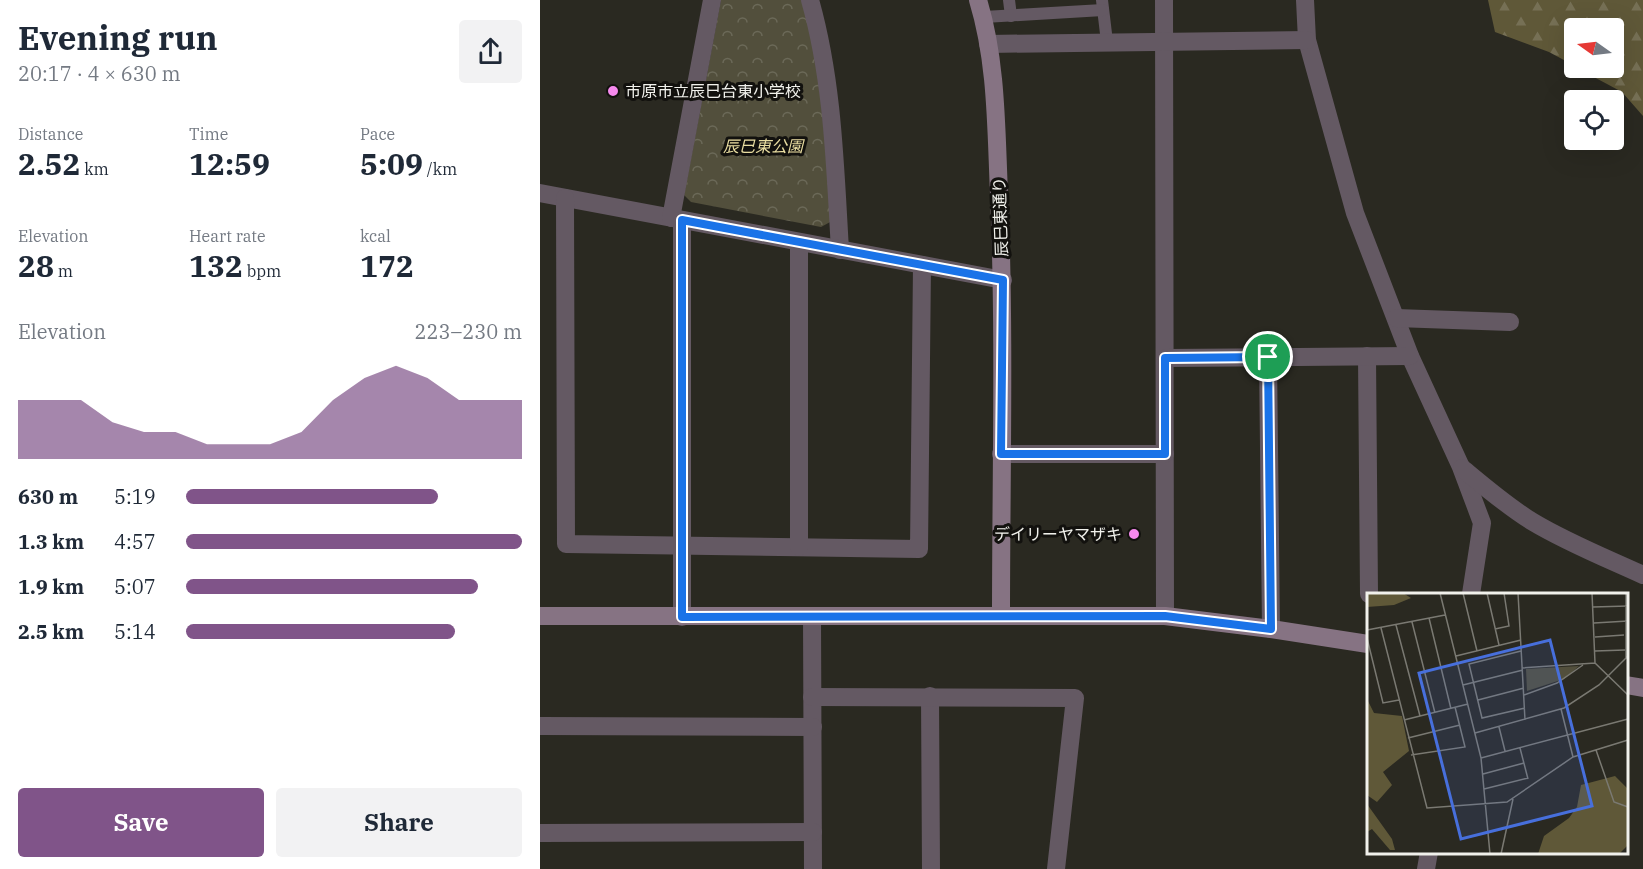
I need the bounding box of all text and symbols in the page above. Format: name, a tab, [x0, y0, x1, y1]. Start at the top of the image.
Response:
text: Evening run	[18, 16, 218, 59]
north arrow	[1564, 18, 1624, 78]
map controls	[1564, 18, 1624, 150]
button: share	[459, 20, 522, 83]
text: 20:17 · 4 × 630 m	[18, 60, 181, 87]
place label: 市原市立辰巳台東小学校	[625, 81, 801, 101]
marker: 市原市立辰巳台東小学校	[606, 84, 620, 98]
button: locate	[1564, 90, 1624, 150]
text: Distance	[18, 124, 83, 144]
text: Time	[189, 124, 228, 144]
text: Pace	[360, 124, 395, 144]
park label: 辰巳東公園	[723, 136, 805, 156]
text: 2.52	[18, 144, 80, 183]
text: 12:59	[189, 144, 270, 183]
text: 5:09	[360, 144, 423, 183]
text: km	[80, 159, 109, 179]
text: /km	[423, 159, 457, 179]
street label: 辰巳東通り	[989, 177, 1011, 257]
text: Elevation	[18, 226, 88, 246]
text: Heart rate	[189, 226, 266, 246]
text: kcal	[360, 226, 391, 246]
text: 28	[18, 246, 54, 285]
text: 132	[189, 246, 243, 285]
text: 172	[360, 246, 414, 285]
text: m	[54, 261, 73, 281]
text: bpm	[243, 261, 281, 281]
text: Elevation	[18, 318, 106, 345]
text: 223–230 m	[415, 318, 522, 345]
pin	[1242, 331, 1293, 382]
icon: arrive	[1251, 340, 1284, 373]
text: 630 m	[18, 483, 78, 510]
text: 5:19	[114, 483, 156, 510]
place label: デイリーヤマザキ	[994, 524, 1122, 544]
marker: デイリーヤマザキ	[1127, 527, 1141, 541]
text: 1.3 km	[18, 528, 84, 555]
text: 4:57	[114, 528, 156, 555]
text: 1.9 km	[18, 573, 84, 600]
text: 5:07	[114, 573, 156, 600]
inset map	[1367, 593, 1628, 854]
text: 2.5 km	[18, 618, 84, 645]
text: 5:14	[114, 618, 156, 645]
button: Save	[18, 788, 264, 857]
button: Share	[276, 788, 522, 857]

